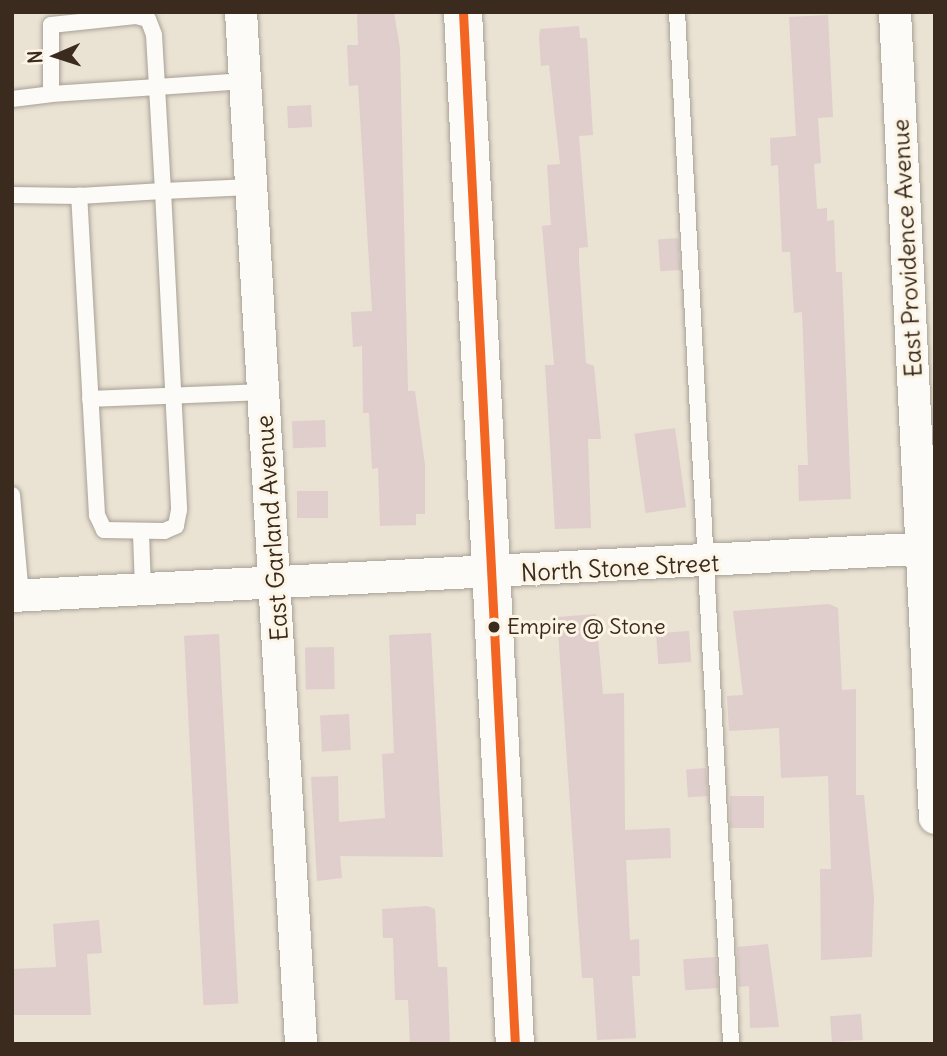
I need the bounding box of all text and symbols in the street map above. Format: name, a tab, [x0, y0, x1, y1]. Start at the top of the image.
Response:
north arrow	[21, 21, 91, 91]
text: N	[23, 50, 47, 64]
street label: East Providence Avenue	[886, 118, 928, 378]
street label: East Garland Avenue	[250, 414, 294, 642]
street label: North Stone Street	[520, 548, 720, 588]
place label: Empire @ Stone	[507, 614, 666, 640]
marker: Empire @ Stone	[487, 620, 501, 634]

